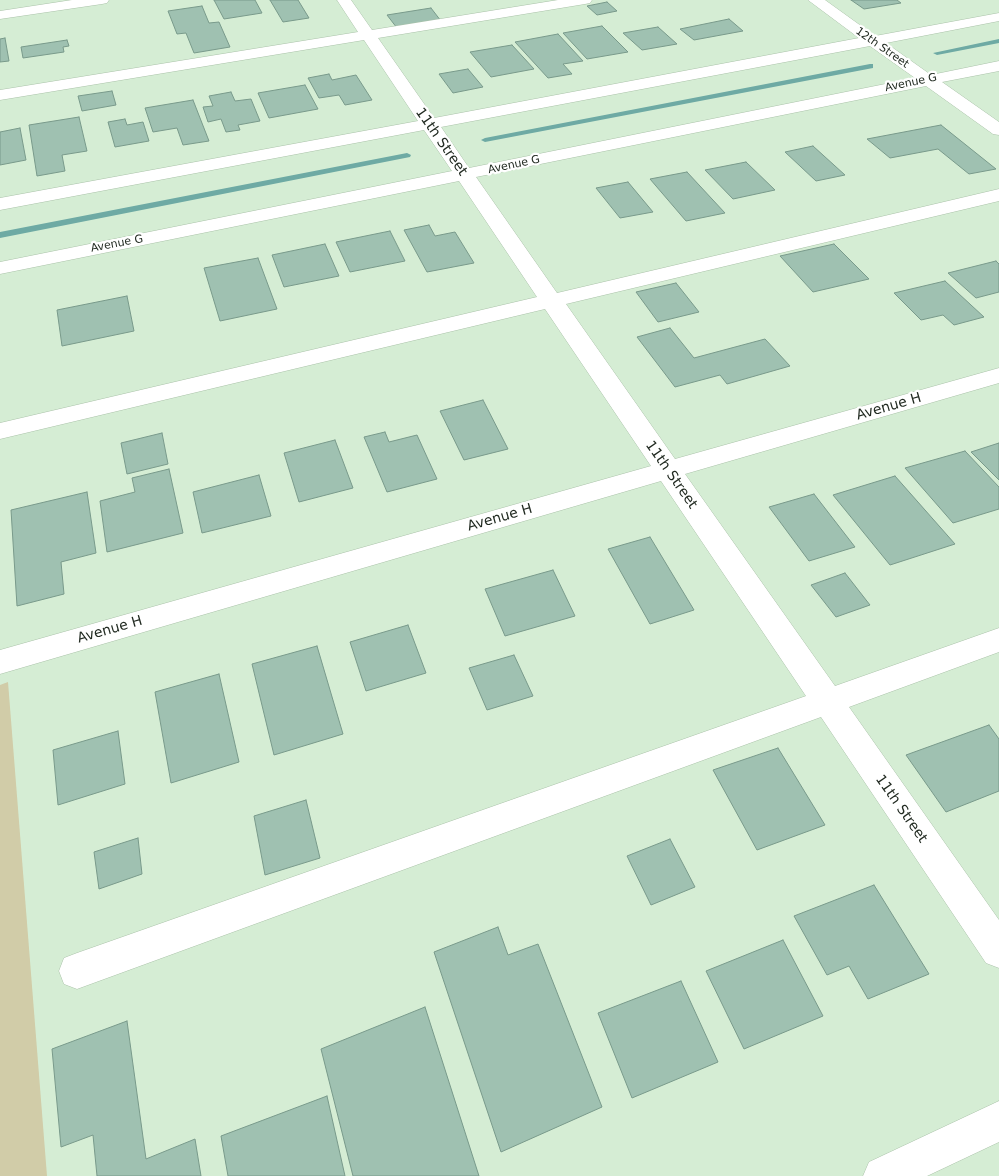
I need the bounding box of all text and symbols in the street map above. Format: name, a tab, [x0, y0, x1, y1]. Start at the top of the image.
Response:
street label: 12th Street	[853, 25, 911, 71]
street label: Avenue G	[884, 71, 938, 95]
street label: 11th Street	[411, 105, 471, 179]
street label: Avenue G	[487, 153, 541, 177]
street label: Avenue G	[90, 232, 144, 256]
street label: Avenue H	[854, 390, 924, 424]
street label: 11th Street	[641, 438, 701, 512]
street label: Avenue H	[465, 501, 535, 535]
street label: Avenue H	[75, 613, 145, 647]
street label: 11th Street	[871, 772, 931, 846]

